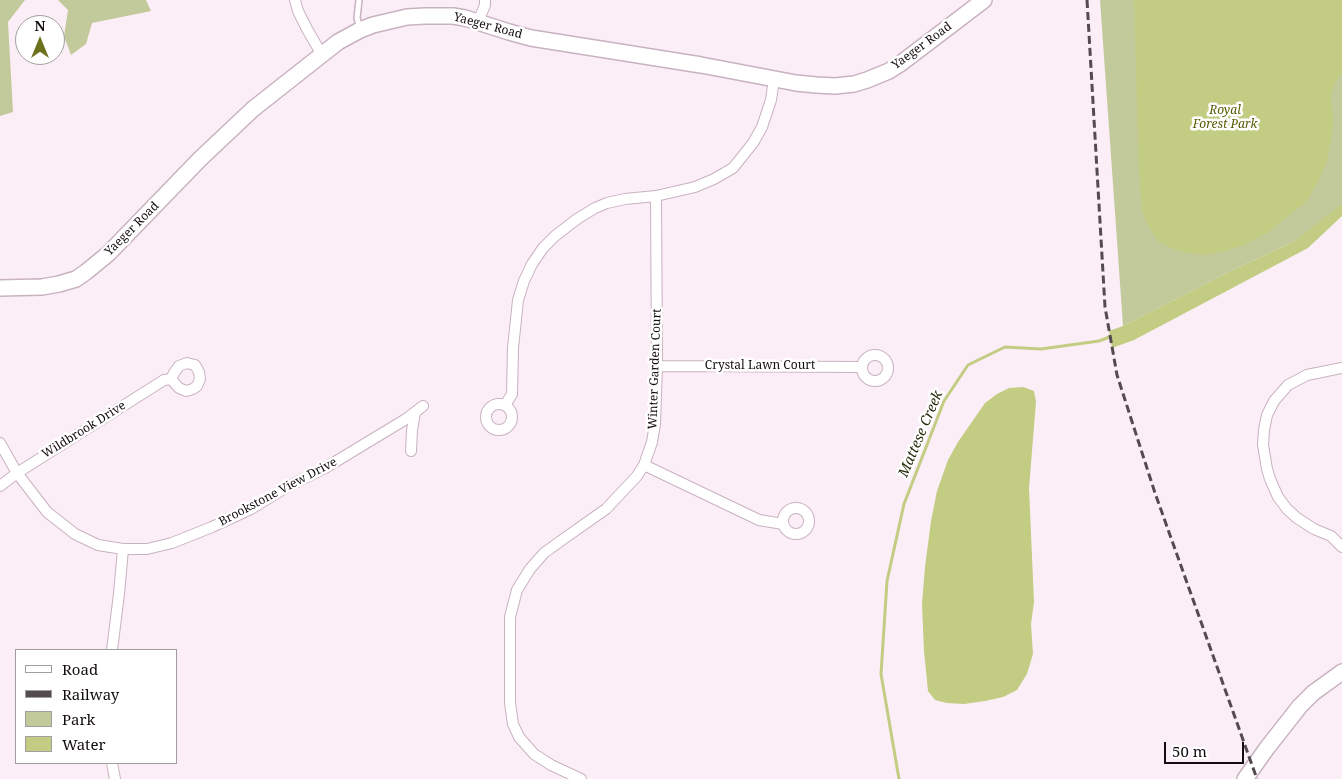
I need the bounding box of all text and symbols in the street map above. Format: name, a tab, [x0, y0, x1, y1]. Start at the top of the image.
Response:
street label: Yaeger Road	[452, 10, 524, 42]
north arrow	[15, 15, 65, 65]
text: N	[34, 16, 46, 35]
street label: Yaeger Road	[889, 19, 955, 73]
park label: Royal Forest Park	[1193, 104, 1257, 132]
street label: Yaeger Road	[102, 199, 162, 259]
street label: Winter Garden Court	[646, 308, 664, 430]
street label: Crystal Lawn Court	[705, 359, 815, 373]
water label: Mattese Creek	[895, 388, 947, 480]
street label: Wildbrook Drive	[39, 398, 129, 462]
street label: Brookstone View Drive	[217, 455, 339, 529]
legend	[15, 649, 178, 764]
text: Road	[62, 659, 98, 679]
text: Railway	[62, 684, 119, 704]
text: Park	[62, 709, 95, 729]
scale bar	[1167, 732, 1247, 764]
text: Water	[62, 734, 105, 754]
text: 50 m	[1172, 741, 1207, 761]

